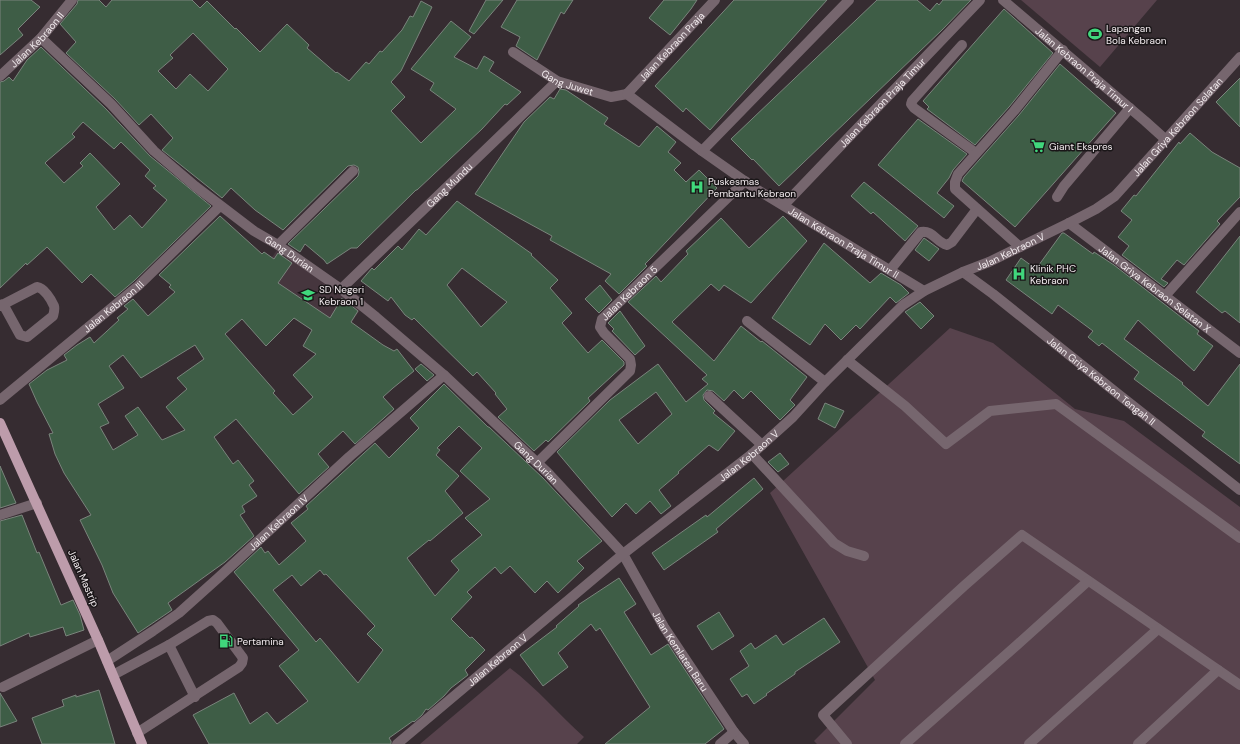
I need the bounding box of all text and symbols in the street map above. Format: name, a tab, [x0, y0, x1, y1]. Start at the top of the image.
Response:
street label: Jalan Kebraon II	[8, 9, 67, 70]
street label: Jalan Kebraon Praja	[636, 9, 707, 84]
place label: Lapangan Bola Kebraon	[1106, 22, 1167, 47]
street label: Jalan Kebraon Praja Timur I	[1033, 24, 1136, 115]
sports icon: Lapangan Bola Kebraon	[1087, 26, 1103, 42]
street label: Jalan Kebraon Praja Timur	[837, 55, 929, 150]
street label: Gang Juwet	[539, 67, 595, 98]
street label: Jalan Griya Kebraon Selatan	[1130, 74, 1226, 179]
supermarket icon: Giant Ekspres	[1030, 138, 1046, 154]
place label: Giant Ekspres	[1049, 140, 1113, 153]
street label: Gang Mundu	[424, 160, 475, 210]
place label: Puskesmas Pembantu Kebraon	[708, 175, 796, 200]
hospital icon: Puskesmas Pembantu Kebraon	[689, 179, 705, 195]
street label: Jalan Kebraon Praja Timur II	[786, 204, 901, 281]
street label: Jalan Kebraon V	[974, 230, 1047, 273]
street label: Gang Durian	[262, 233, 317, 275]
street label: Jalan Griya Kebraon Selatan X	[1096, 242, 1213, 336]
place label: Klinik PHC Kebraon	[1030, 262, 1076, 287]
street label: Jalan Kebraon 5	[599, 263, 661, 323]
hospital icon: Klinik PHC Kebraon	[1011, 266, 1027, 282]
street label: Jalan Kebraon III	[81, 278, 147, 336]
place label: SD Negeri Kebraon 1	[319, 283, 364, 308]
school or university icon: SD Negeri Kebraon 1	[300, 287, 316, 303]
street label: Jalan Griya Kebraon Tengah II	[1044, 334, 1158, 428]
street label: Jalan Kebraon V	[716, 427, 782, 484]
street label: Gang Durian	[511, 438, 561, 487]
street label: Jalan Kebraon IV	[246, 492, 311, 553]
street label: Jalan Mastrip	[65, 547, 102, 609]
street label: Jalan Kemlaten Baru	[649, 609, 711, 694]
street label: Jalan Kebraon V	[465, 631, 530, 689]
fuel station icon: Pertamina	[218, 633, 234, 649]
place label: Pertamina	[237, 635, 284, 648]

